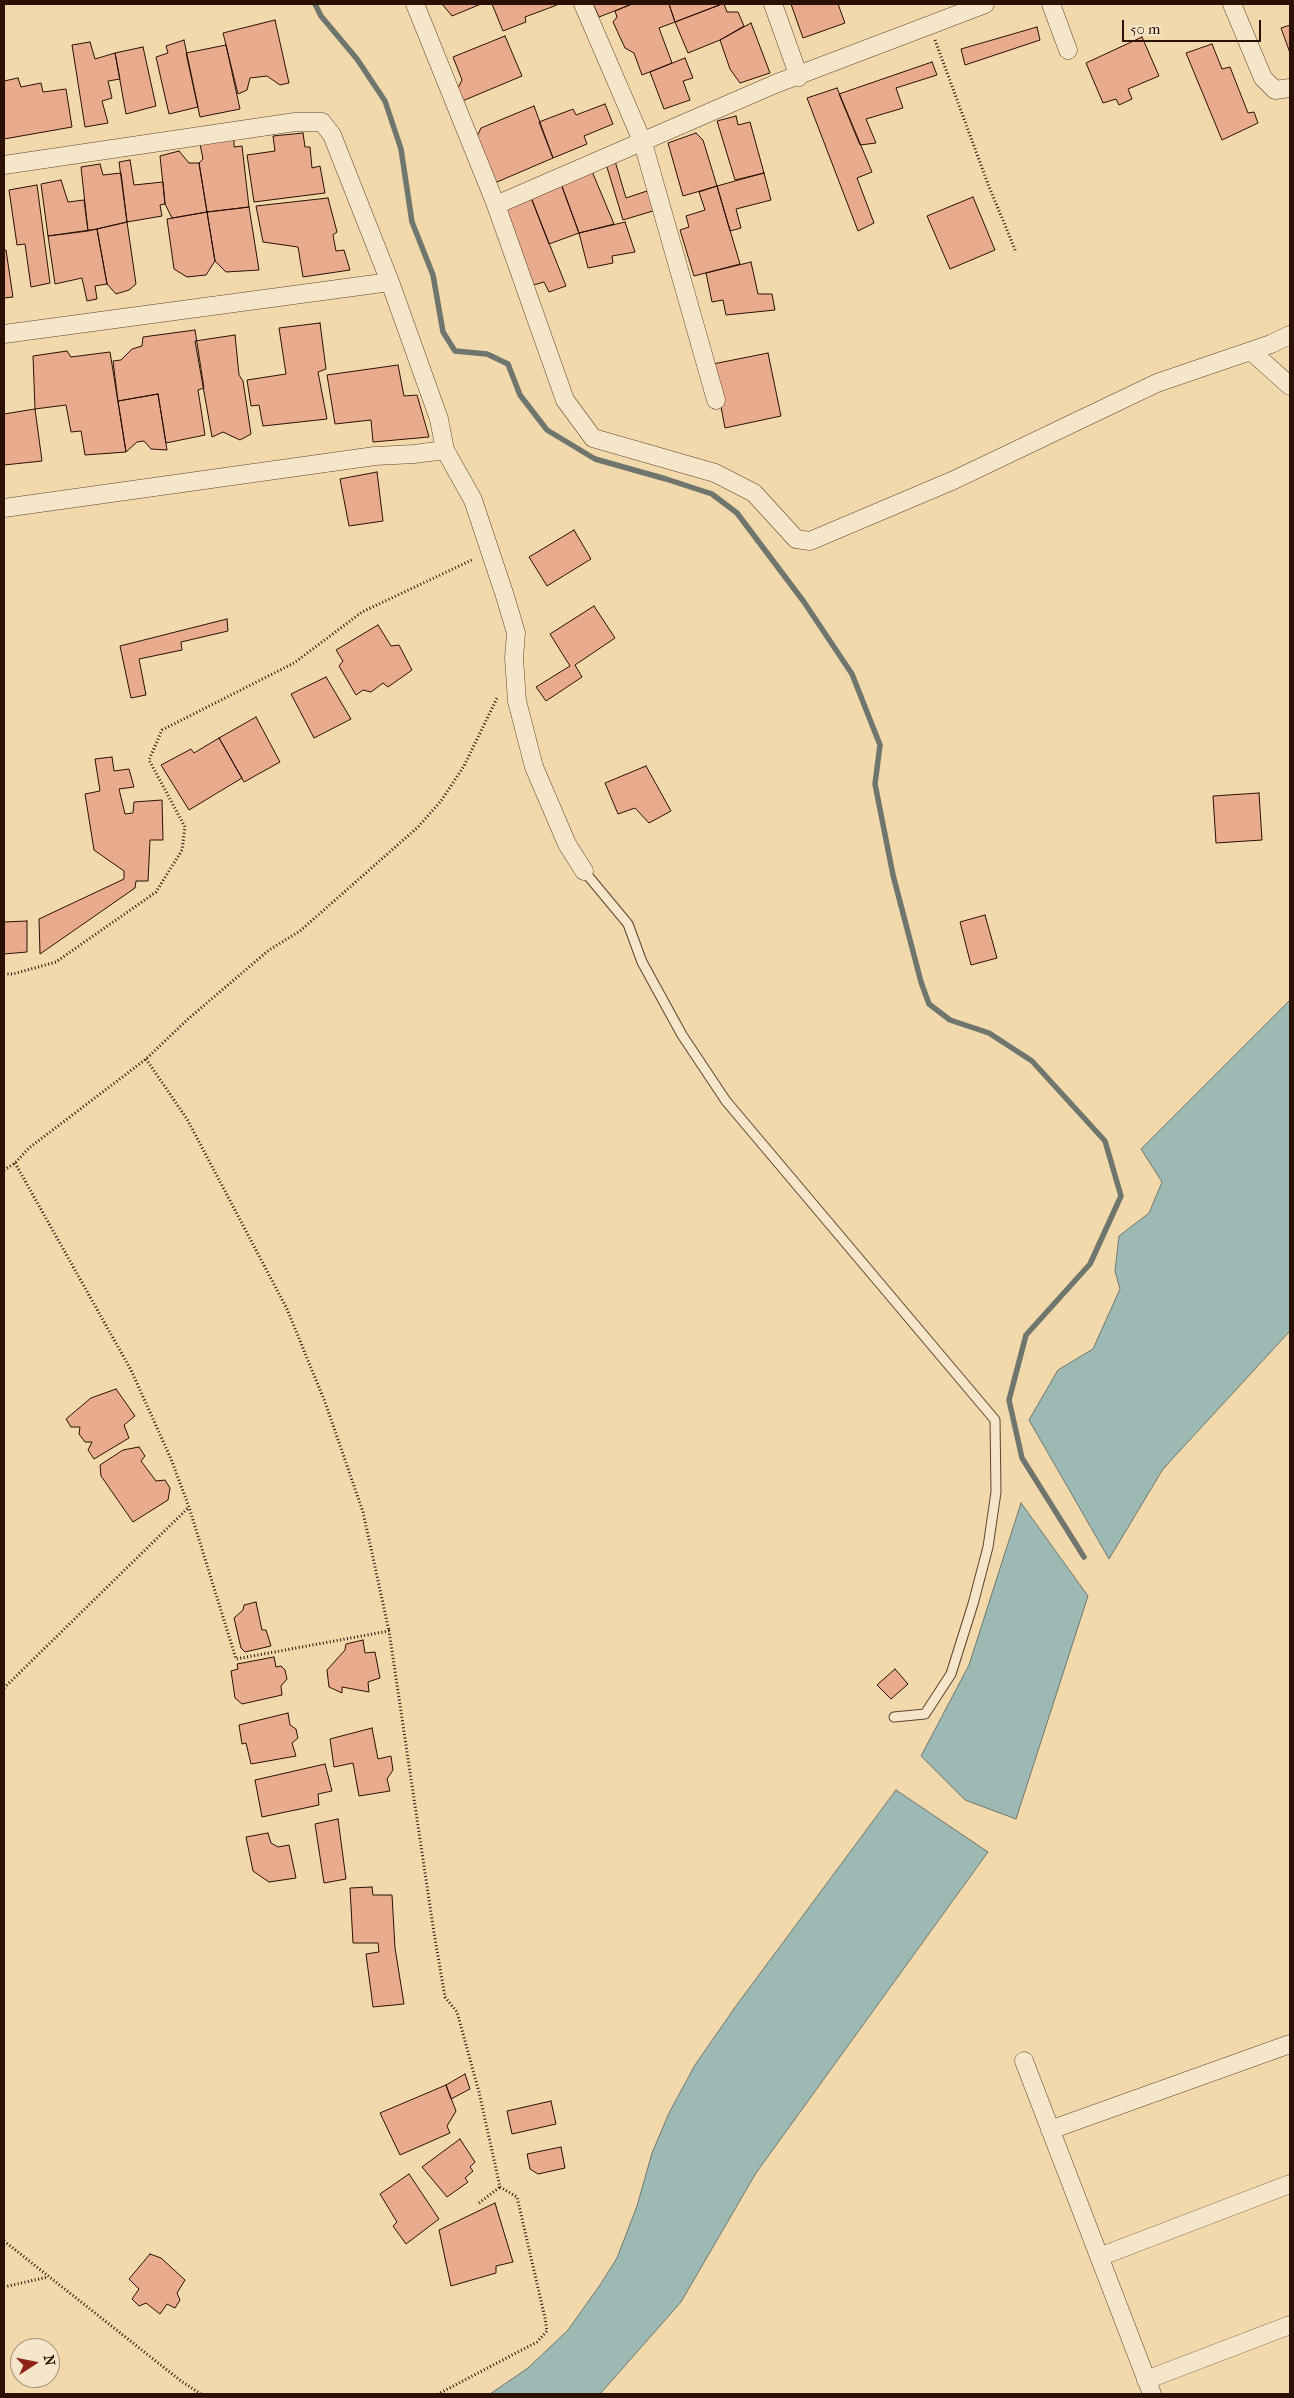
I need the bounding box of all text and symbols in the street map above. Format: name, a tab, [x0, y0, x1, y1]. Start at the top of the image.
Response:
scale bar	[1124, 10, 1263, 42]
text: 50 m	[1130, 20, 1160, 38]
north arrow	[10, 2338, 60, 2388]
text: N	[40, 2353, 59, 2367]

